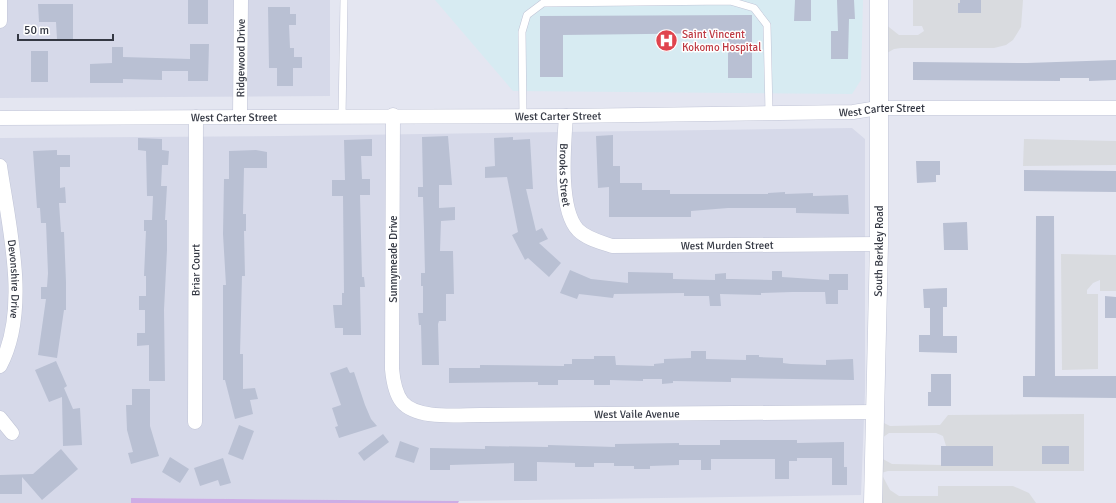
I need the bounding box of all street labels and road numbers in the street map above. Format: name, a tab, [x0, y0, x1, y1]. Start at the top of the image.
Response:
street label: Ridgewood Drive	[234, 19, 248, 97]
street label: West Carter Street	[839, 102, 925, 119]
street label: West Carter Street	[515, 110, 601, 123]
street label: West Carter Street	[191, 111, 277, 124]
street label: Brooks Street	[557, 143, 573, 208]
street label: South Berkley Road	[872, 205, 886, 297]
street label: Sunnymeade Drive	[387, 215, 400, 303]
street label: Devonshire Drive	[5, 239, 22, 319]
street label: West Murden Street	[681, 239, 774, 252]
street label: Briar Court	[189, 244, 203, 296]
street label: West Vaile Avenue	[594, 408, 680, 421]

